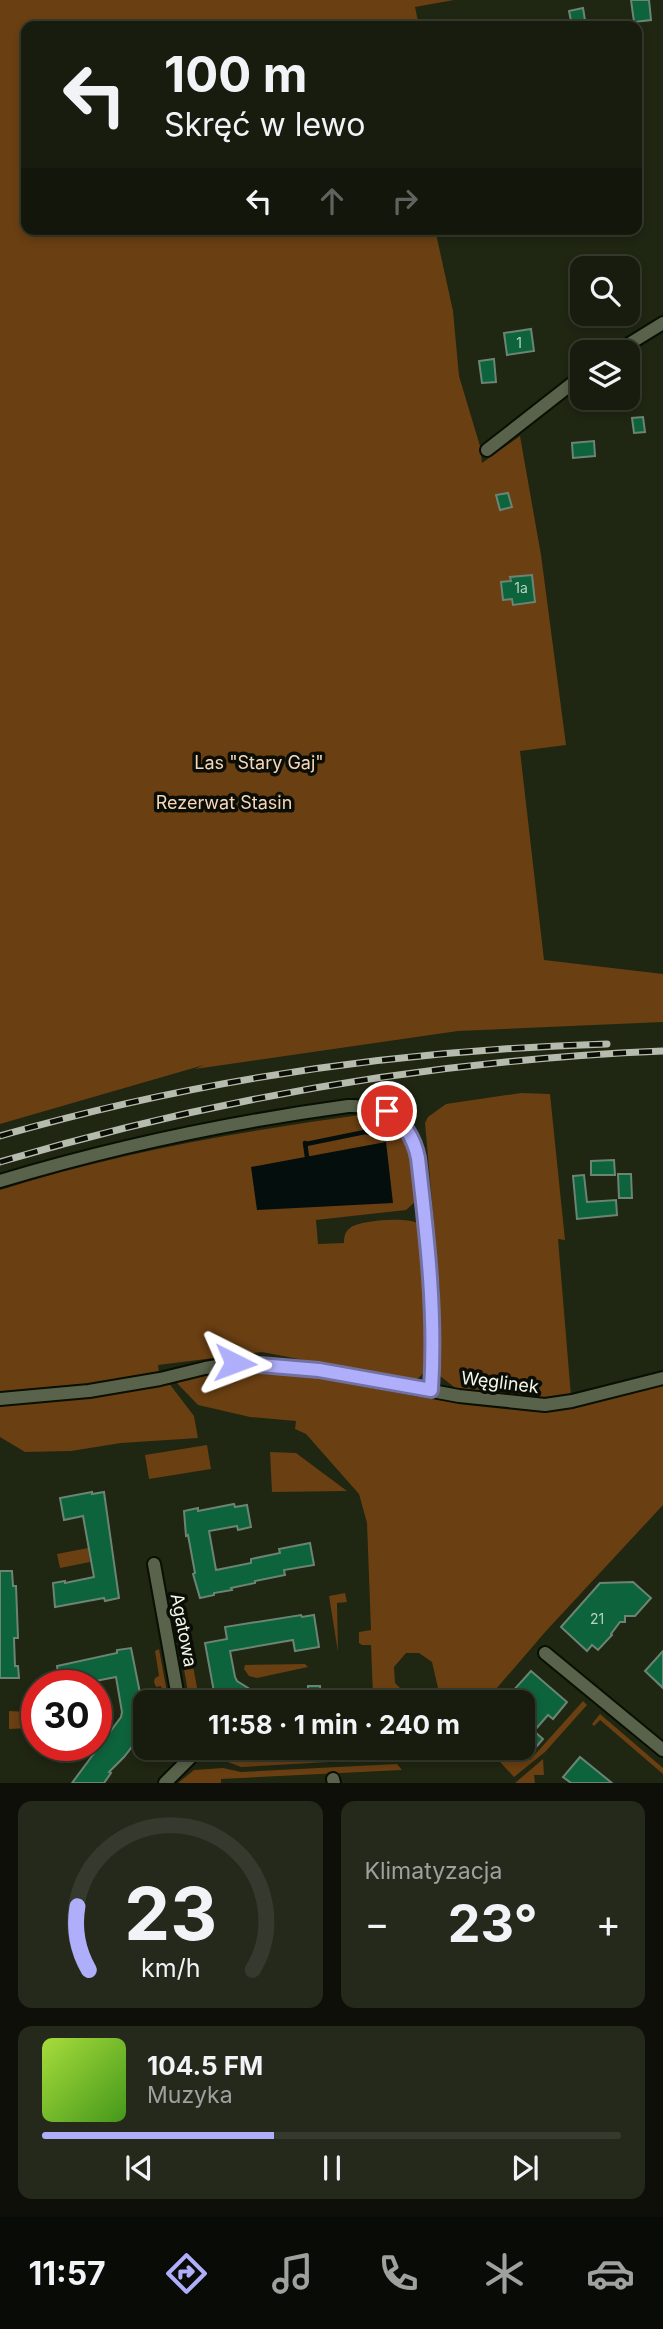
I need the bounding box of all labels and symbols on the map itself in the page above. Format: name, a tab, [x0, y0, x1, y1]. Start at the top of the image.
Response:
house number: 1	[516, 334, 522, 351]
house number: 1a	[514, 579, 528, 596]
park label: Las "Stary Gaj"	[194, 752, 324, 773]
park label: Rezerwat Stasin	[156, 792, 292, 813]
pin	[357, 1081, 417, 1141]
position arrow	[198, 1326, 272, 1400]
street label: Węglinek	[460, 1367, 540, 1397]
street label: Agatowa	[167, 1591, 201, 1669]
house number: 21	[590, 1610, 604, 1627]
speed limit sign: 30	[21, 1670, 112, 1761]

